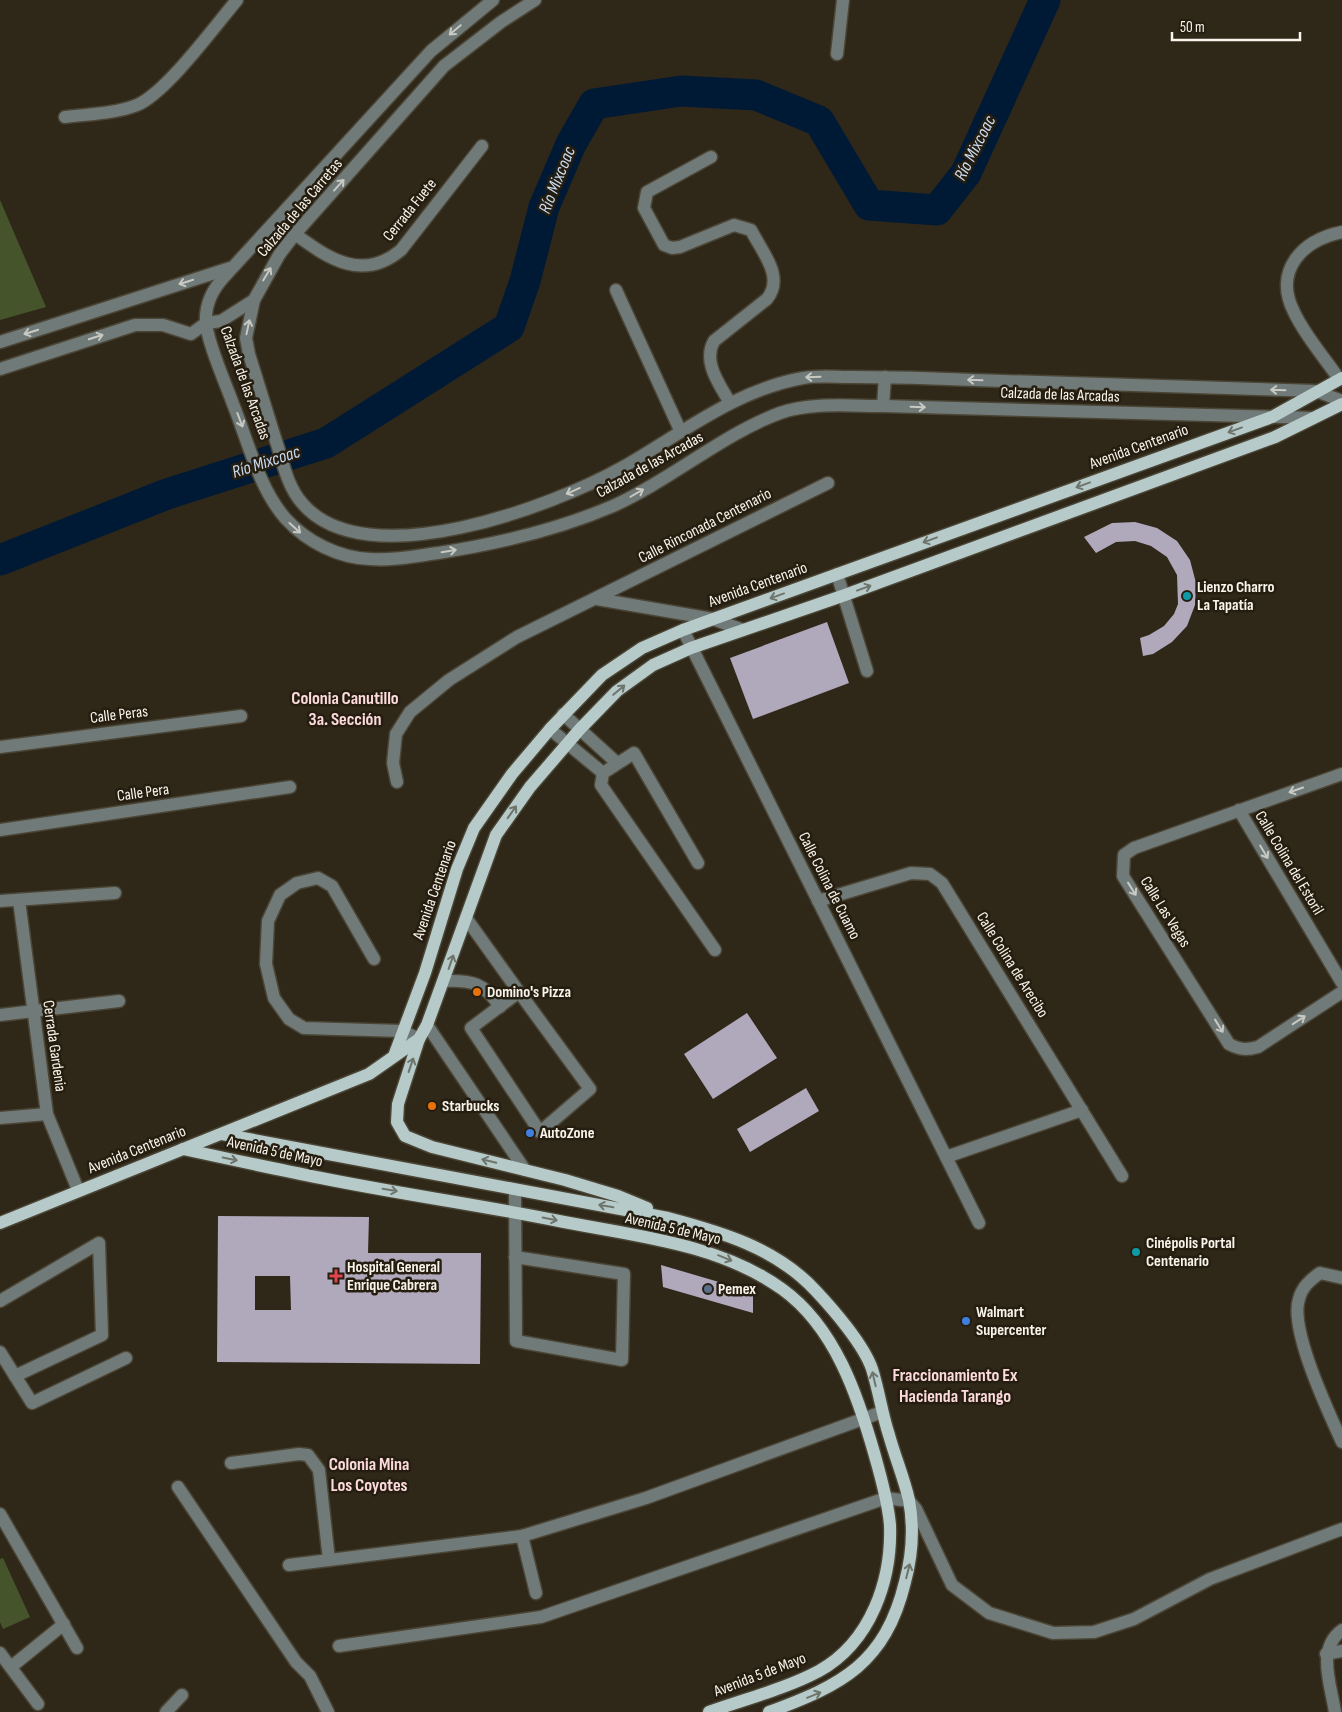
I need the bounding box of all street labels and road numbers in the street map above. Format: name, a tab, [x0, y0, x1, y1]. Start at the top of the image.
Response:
street label: Calzada de las Carretas	[253, 155, 347, 261]
street label: Cerrada Fuete	[379, 175, 441, 245]
street label: Calzada de las Arcadas	[216, 324, 274, 443]
street label: Calzada de las Arcadas	[1000, 383, 1120, 407]
street label: Avenida Centenario	[1086, 420, 1191, 474]
street label: Calzada de las Arcadas	[593, 428, 707, 502]
street label: Calle Rinconada Centenario	[635, 484, 775, 568]
street label: Avenida Centenario	[705, 558, 810, 612]
street label: Calle Peras	[89, 702, 149, 728]
street label: Calle Pera	[116, 780, 170, 806]
street label: Calle Colina del Estoril	[1251, 808, 1327, 918]
street label: Calle Colina de Cuamo	[794, 829, 864, 943]
street label: Avenida Centenario	[409, 838, 461, 943]
street label: Calle Las Vegas	[1136, 873, 1194, 951]
street label: Calle Colina de Arecibo	[972, 909, 1052, 1021]
street label: Cerrada Gardenia	[38, 999, 70, 1093]
street label: Avenida Centenario	[84, 1122, 189, 1179]
street label: Avenida 5 de Mayo	[225, 1132, 325, 1171]
street label: Avenida 5 de Mayo	[623, 1209, 722, 1249]
street label: Avenida 5 de Mayo	[710, 1649, 809, 1702]

